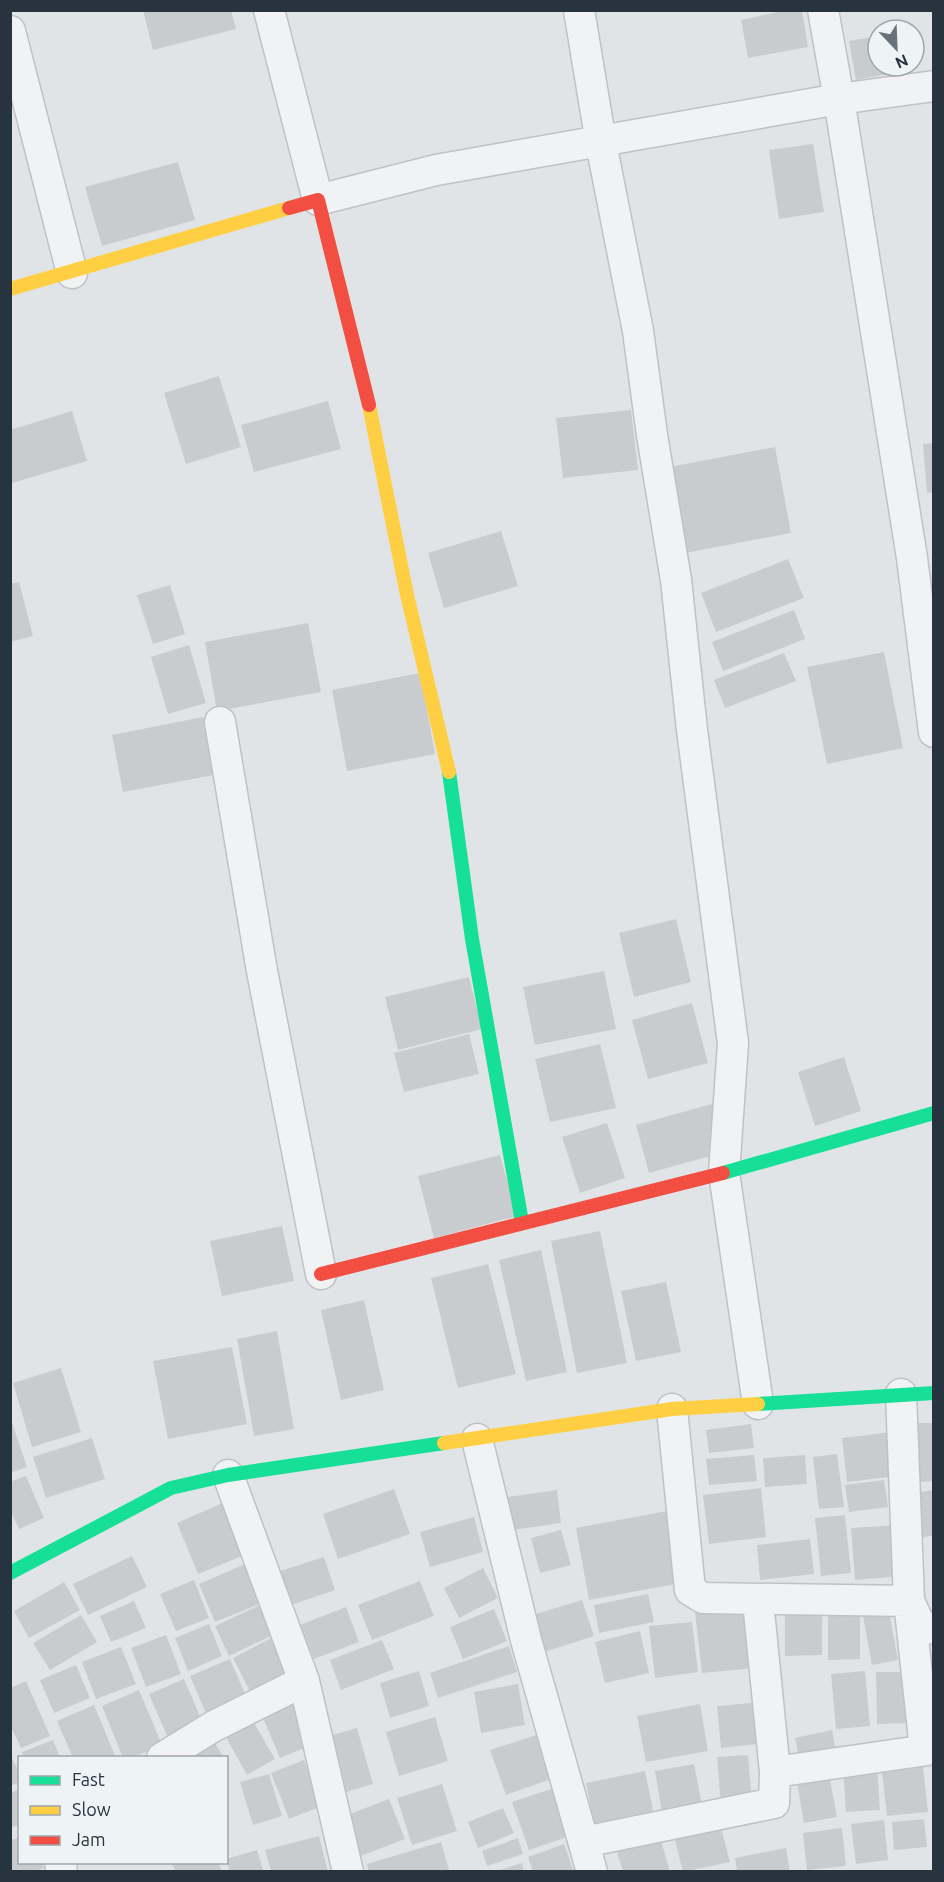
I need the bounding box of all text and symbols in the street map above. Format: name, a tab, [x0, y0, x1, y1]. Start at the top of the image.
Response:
north arrow	[866, 18, 926, 78]
text: N	[893, 51, 911, 72]
legend	[18, 1756, 228, 1864]
text: Fast	[72, 1769, 105, 1789]
text: Slow	[72, 1799, 111, 1819]
text: Jam	[72, 1829, 106, 1849]

